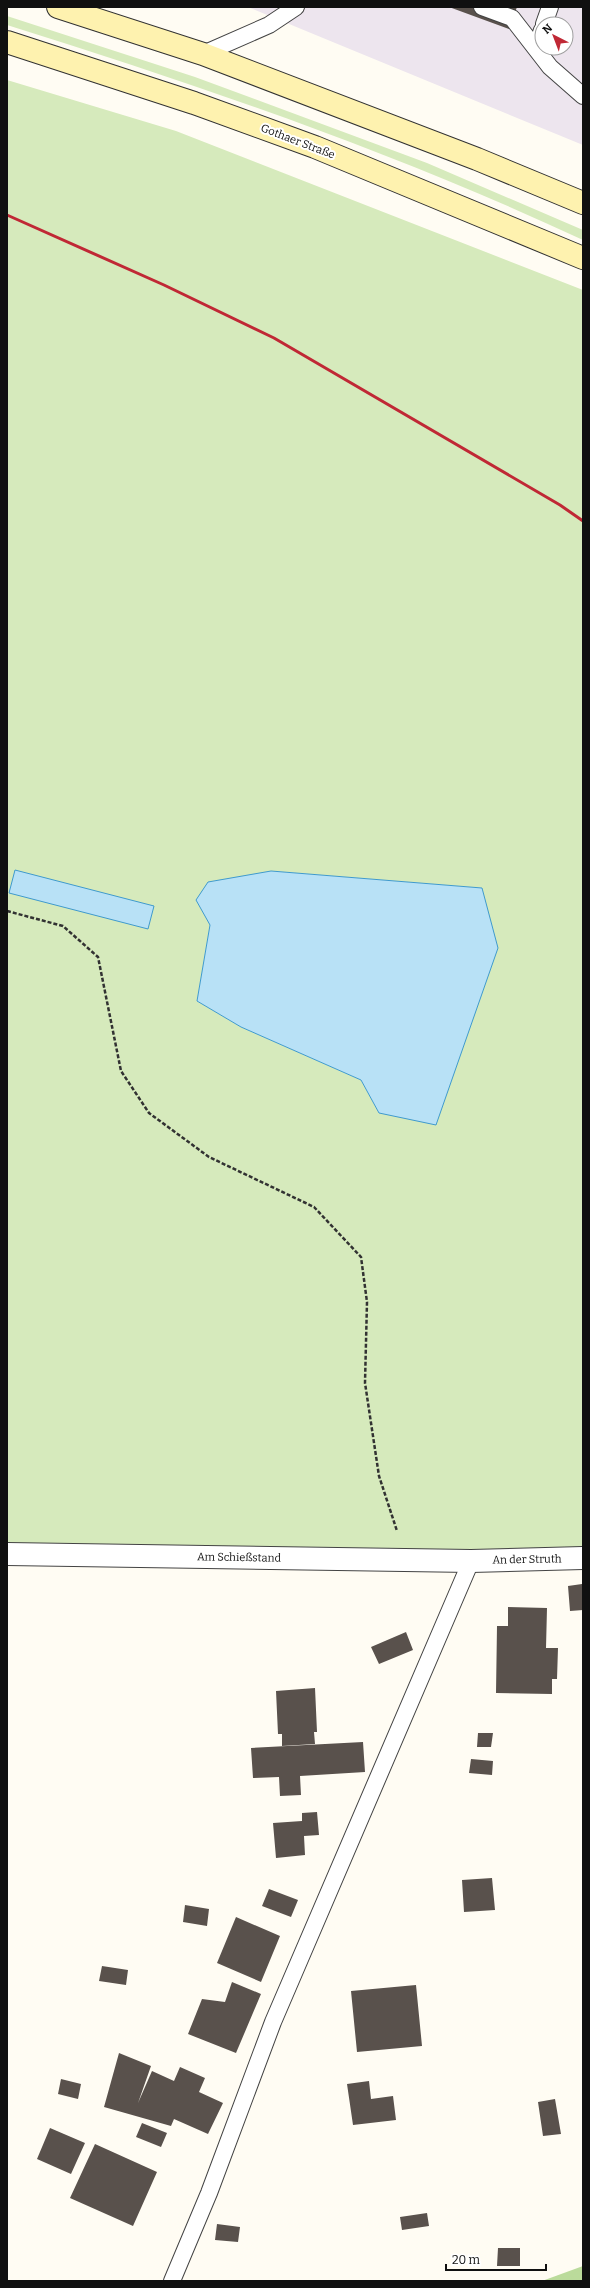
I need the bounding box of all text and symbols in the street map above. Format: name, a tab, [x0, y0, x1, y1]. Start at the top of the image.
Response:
north arrow	[534, 16, 574, 56]
text: N	[540, 21, 556, 37]
street label: Gothaer Straße	[259, 121, 337, 162]
street label: Am Schießstand	[197, 1550, 282, 1565]
street label: An der Struth	[492, 1552, 562, 1567]
scale bar	[446, 2246, 546, 2272]
text: 20 m	[452, 2253, 481, 2267]

